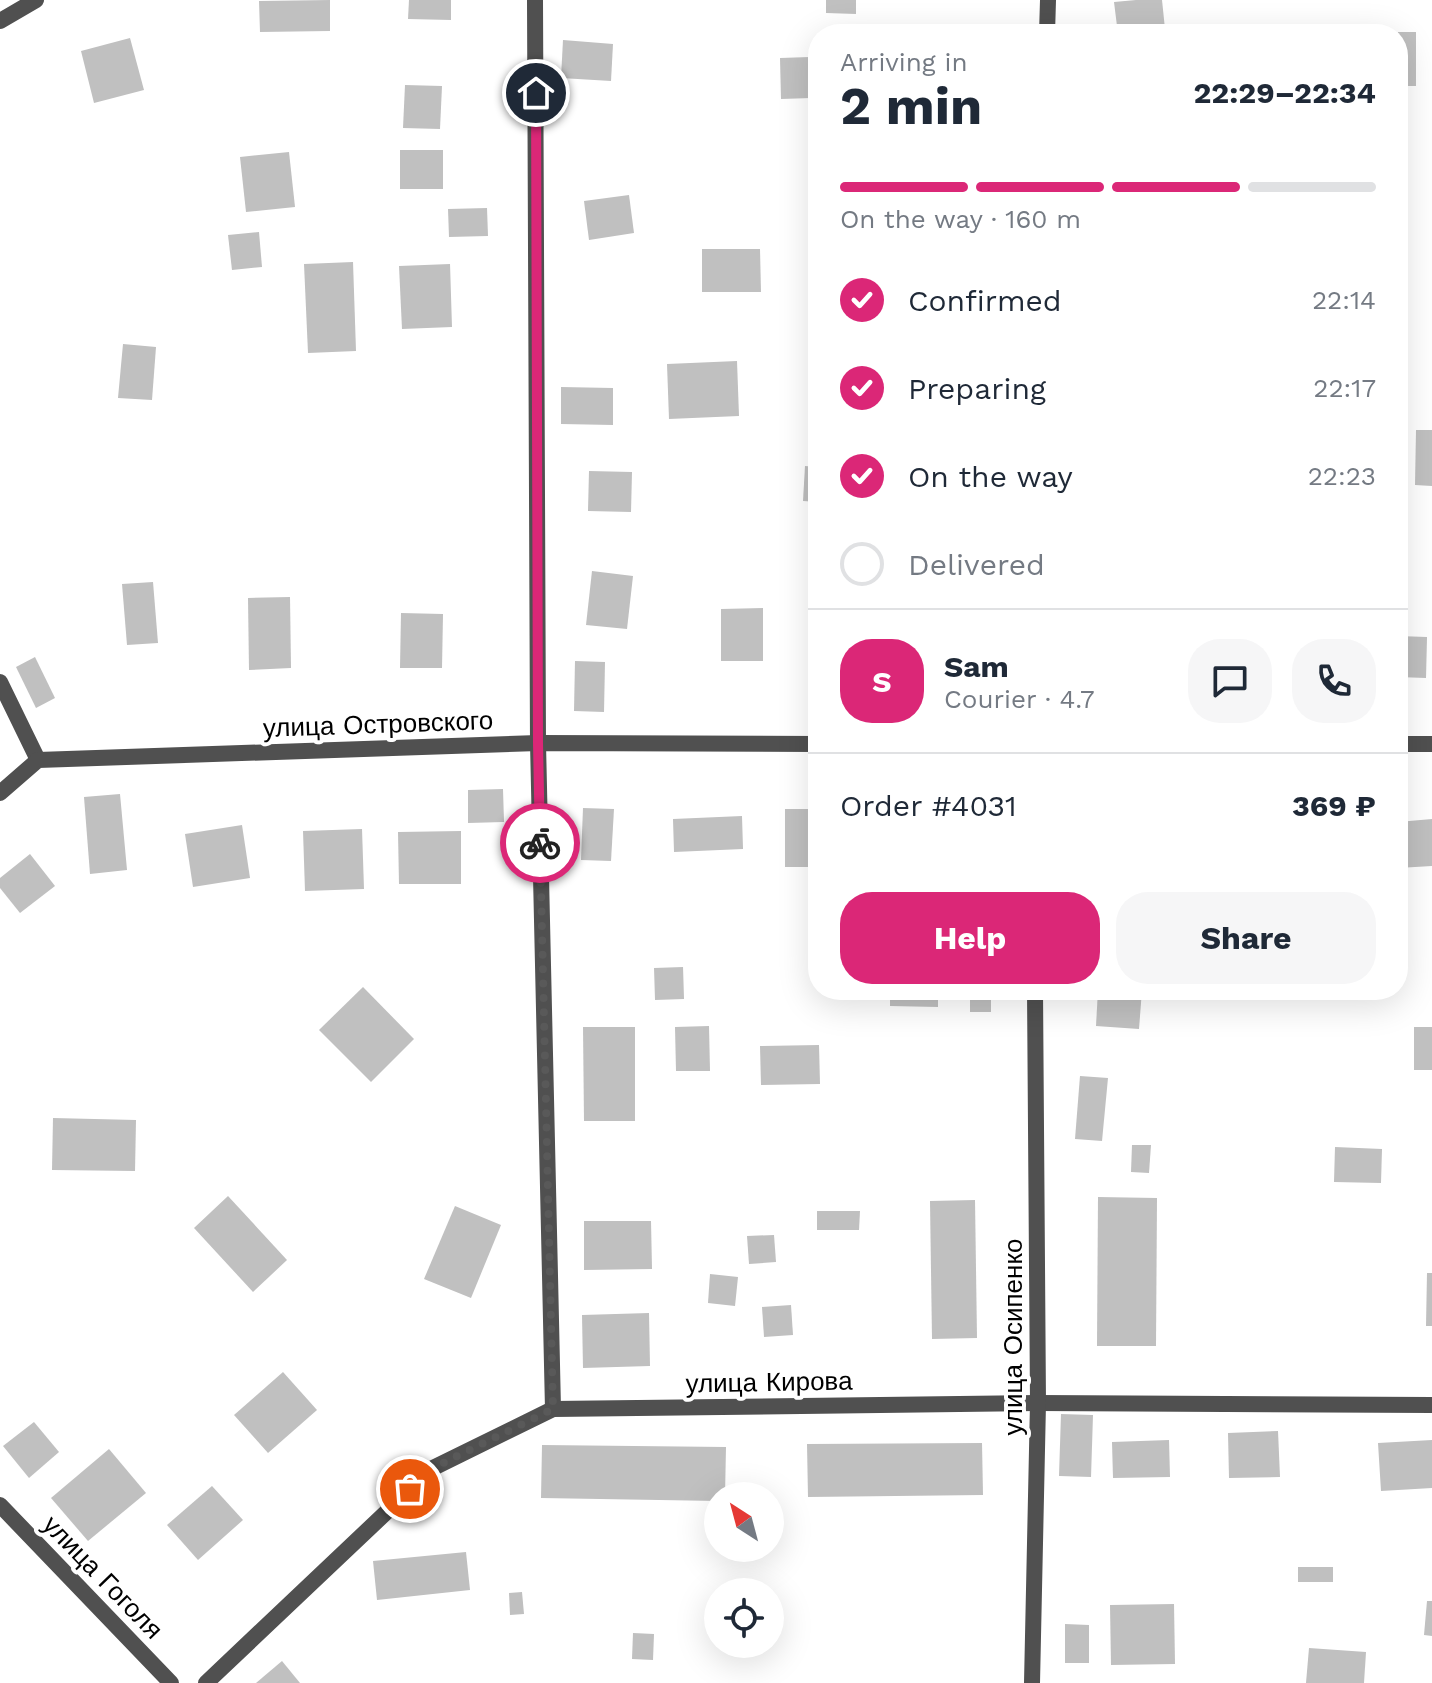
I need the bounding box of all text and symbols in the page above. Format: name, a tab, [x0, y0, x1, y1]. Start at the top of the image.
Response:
text: Arriving in	[840, 47, 968, 77]
pin	[502, 59, 570, 127]
icon: home	[514, 71, 558, 115]
text: 22:29–22:34	[1193, 75, 1376, 110]
text: 2 min	[840, 76, 982, 137]
text: On the way · 160 m	[840, 204, 1081, 234]
icon: check	[840, 278, 884, 322]
text: Confirmed	[908, 283, 1062, 318]
text: 22:14	[1312, 285, 1376, 315]
icon: check	[840, 366, 884, 410]
text: Preparing	[908, 371, 1046, 406]
text: 22:17	[1313, 373, 1376, 403]
icon: check	[840, 454, 884, 498]
text: On the way	[908, 459, 1073, 494]
text: 22:23	[1308, 461, 1376, 491]
text: Delivered	[908, 547, 1045, 582]
button: chat	[1188, 639, 1272, 723]
button: phone	[1292, 639, 1376, 723]
text: Sam	[944, 649, 1009, 684]
text: S	[872, 664, 892, 699]
text: Courier · 4.7	[944, 684, 1094, 714]
street label: улица Островского	[262, 705, 494, 743]
text: Order #4031	[840, 788, 1017, 823]
text: 369 ₽	[1292, 788, 1376, 823]
courier	[500, 803, 580, 883]
icon: bike	[518, 821, 562, 865]
button: Help	[840, 892, 1100, 984]
button: Share	[1116, 892, 1376, 984]
street label: улица Осипенко	[998, 1238, 1028, 1436]
street label: улица Кирова	[685, 1366, 853, 1398]
pin	[376, 1455, 444, 1523]
icon: bag	[388, 1467, 432, 1511]
north arrow	[704, 1482, 784, 1562]
map controls	[704, 1482, 784, 1658]
street label: улица Гоголя	[37, 1509, 169, 1645]
button: locate	[704, 1578, 784, 1658]

